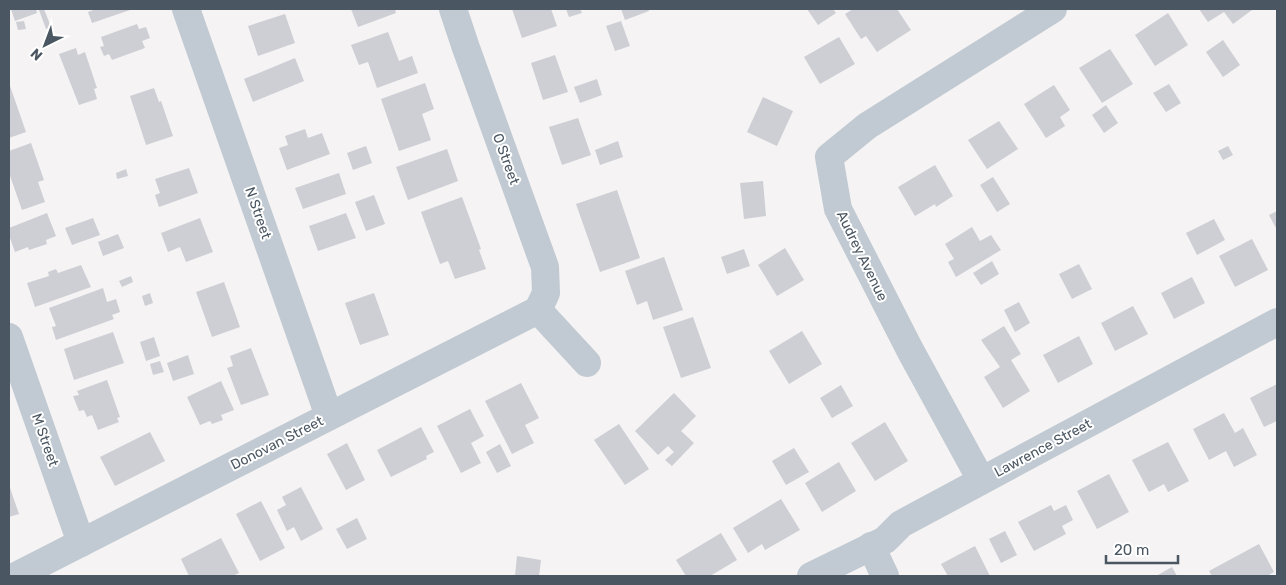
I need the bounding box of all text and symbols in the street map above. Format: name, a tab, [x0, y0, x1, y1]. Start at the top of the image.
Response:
north arrow	[20, 20, 70, 70]
text: N	[27, 45, 46, 64]
street label: O Street	[489, 131, 523, 187]
street label: N Street	[241, 185, 275, 242]
street label: Audrey Avenue	[833, 208, 891, 304]
street label: M Street	[28, 411, 62, 469]
street label: Donovan Street	[228, 412, 327, 474]
street label: Lawrence Street	[991, 415, 1095, 481]
scale bar	[1106, 532, 1178, 564]
text: 20 m	[1114, 541, 1149, 559]

